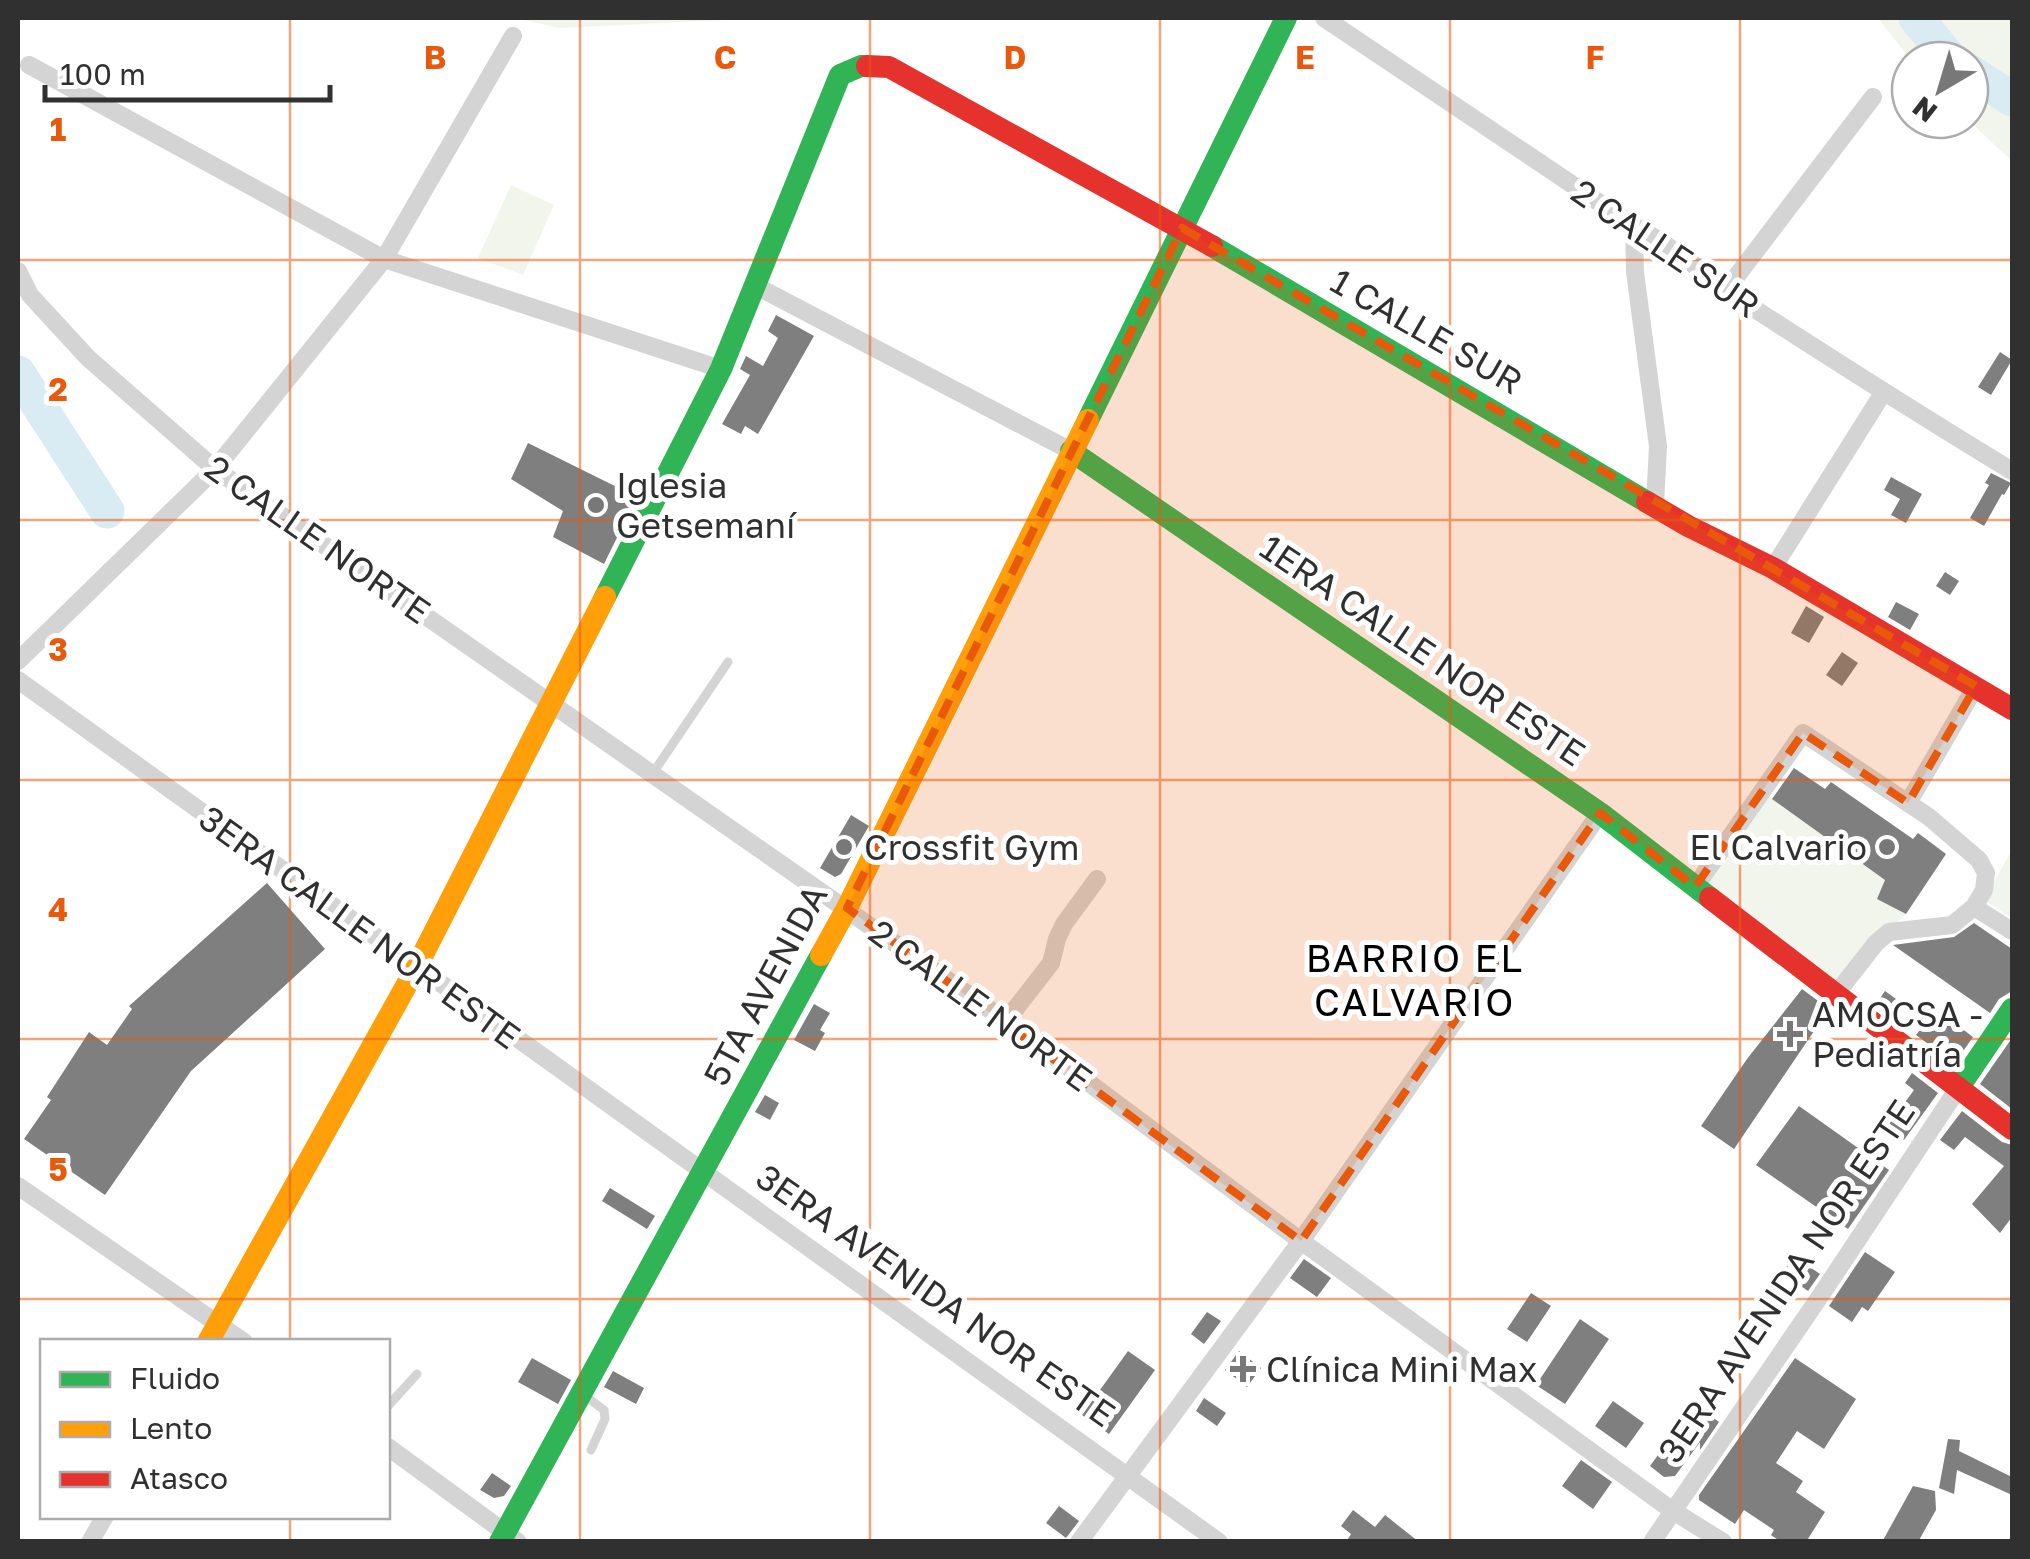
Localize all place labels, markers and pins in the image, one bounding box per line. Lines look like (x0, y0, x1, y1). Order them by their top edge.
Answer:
place label: Iglesia Getsemaní (616, 464, 798, 546)
marker: Iglesia Getsemaní (585, 494, 607, 516)
place label: Crossfit Gym (864, 826, 1079, 868)
place label: El Calvario (1689, 826, 1867, 868)
marker: Crossfit Gym (833, 836, 855, 858)
marker: El Calvario (1876, 836, 1898, 858)
place label: AMOCSA - Pediatría (1812, 993, 1983, 1075)
marker: AMOCSA - Pediatría (1777, 1021, 1803, 1047)
place label: Clínica Mini Max (1266, 1348, 1537, 1390)
marker: Clínica Mini Max (1230, 1356, 1256, 1382)

